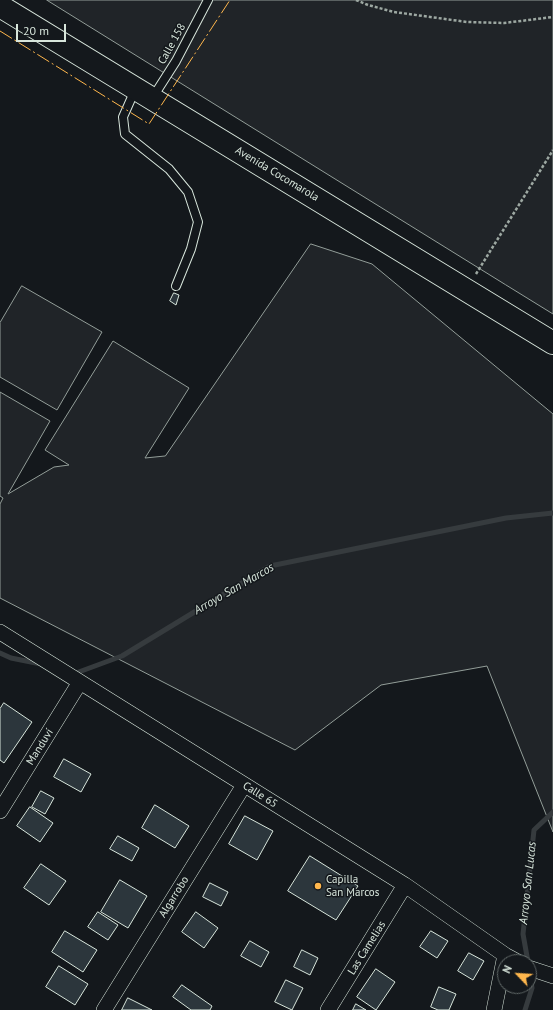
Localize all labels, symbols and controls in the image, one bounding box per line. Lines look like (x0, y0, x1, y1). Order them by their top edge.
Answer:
scale bar (18, 16, 68, 42)
street label: Calle 158 (155, 21, 189, 67)
text: 20 m (23, 23, 49, 38)
street label: Avenida Cocomarola (233, 144, 321, 204)
water label: Arroyo San Marcos (191, 560, 277, 618)
street label: Manduví (24, 726, 56, 768)
street label: Calle 65 (240, 779, 280, 811)
water label: Arroyo San Lucas (516, 841, 540, 925)
place label: Capilla San Marcos (326, 873, 379, 899)
street label: Algarrobo (156, 874, 192, 920)
marker: Capilla San Marcos (313, 881, 323, 891)
street label: Las Camelias (345, 919, 389, 977)
north arrow (497, 954, 537, 994)
text: N (499, 963, 515, 976)

